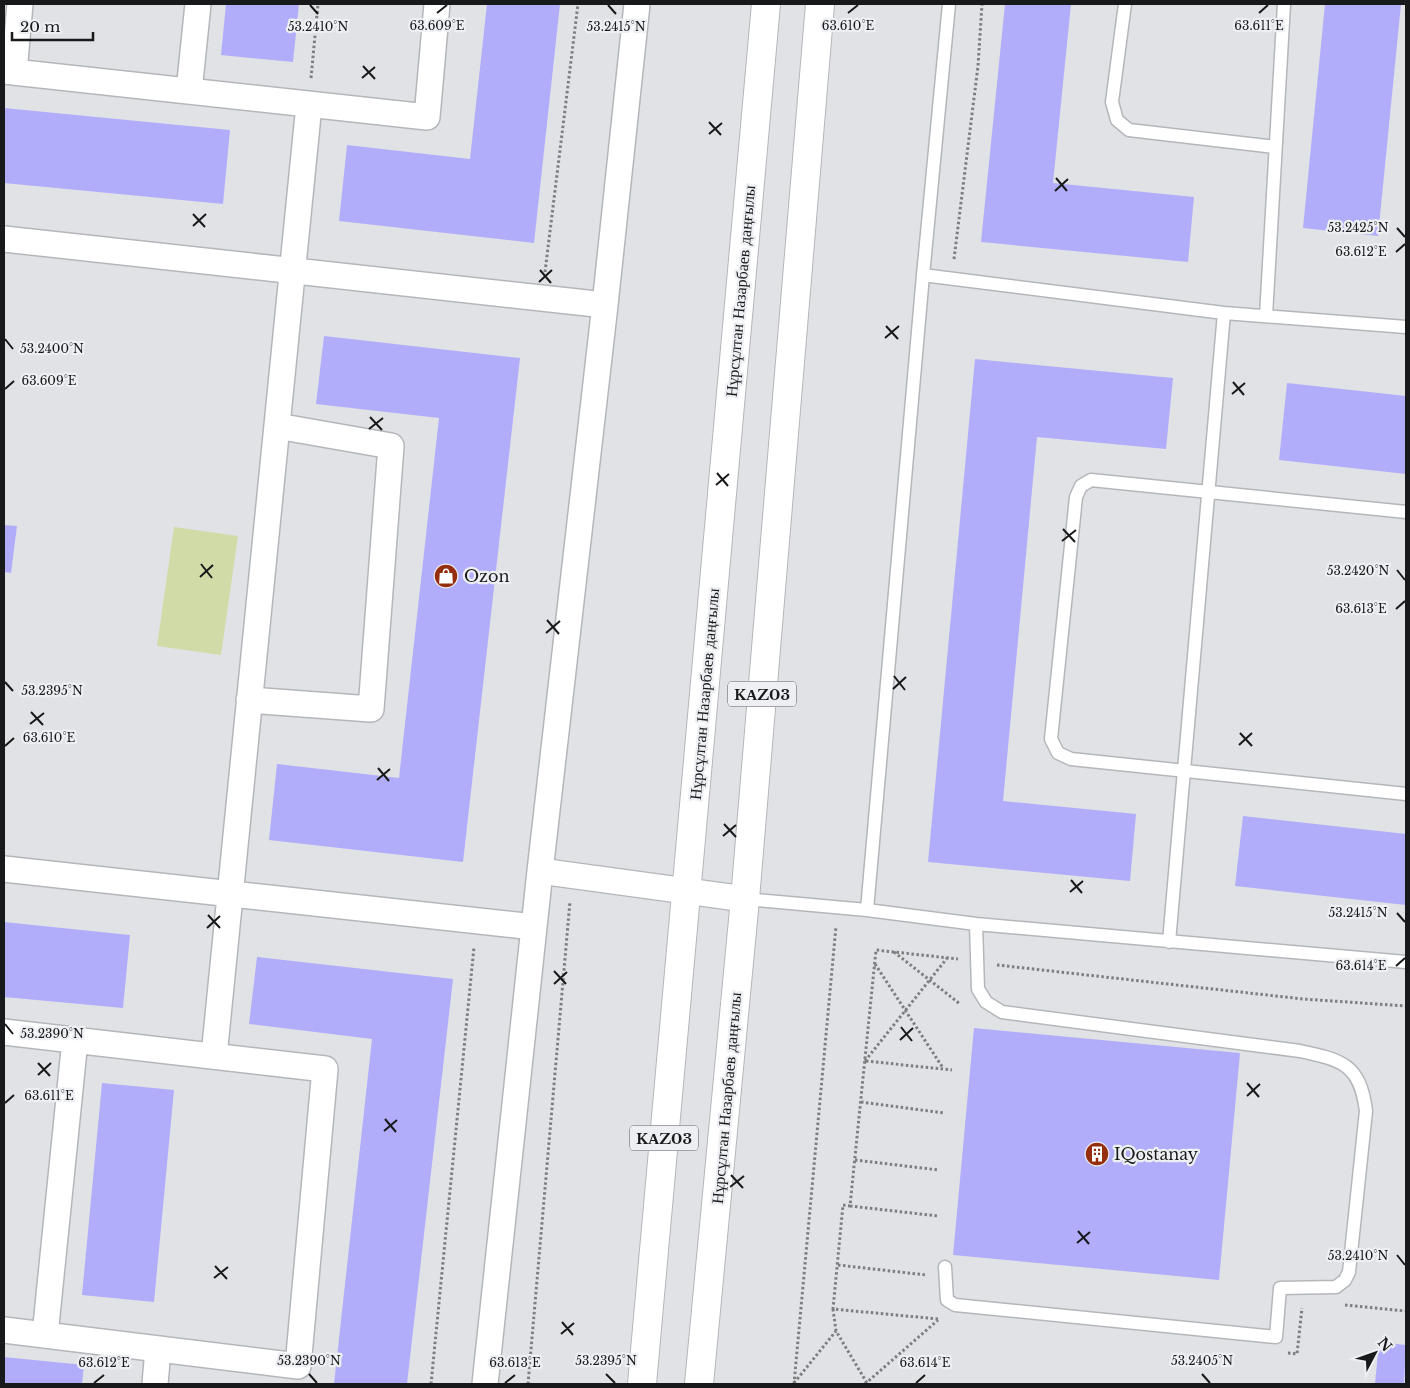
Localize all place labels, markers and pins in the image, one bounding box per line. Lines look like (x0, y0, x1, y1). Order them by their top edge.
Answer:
shop icon: Ozon (433, 563, 459, 589)
place label: Ozon (464, 566, 509, 586)
building icon: IQostanay (1084, 1141, 1110, 1167)
place label: IQostanay (1114, 1144, 1199, 1164)

